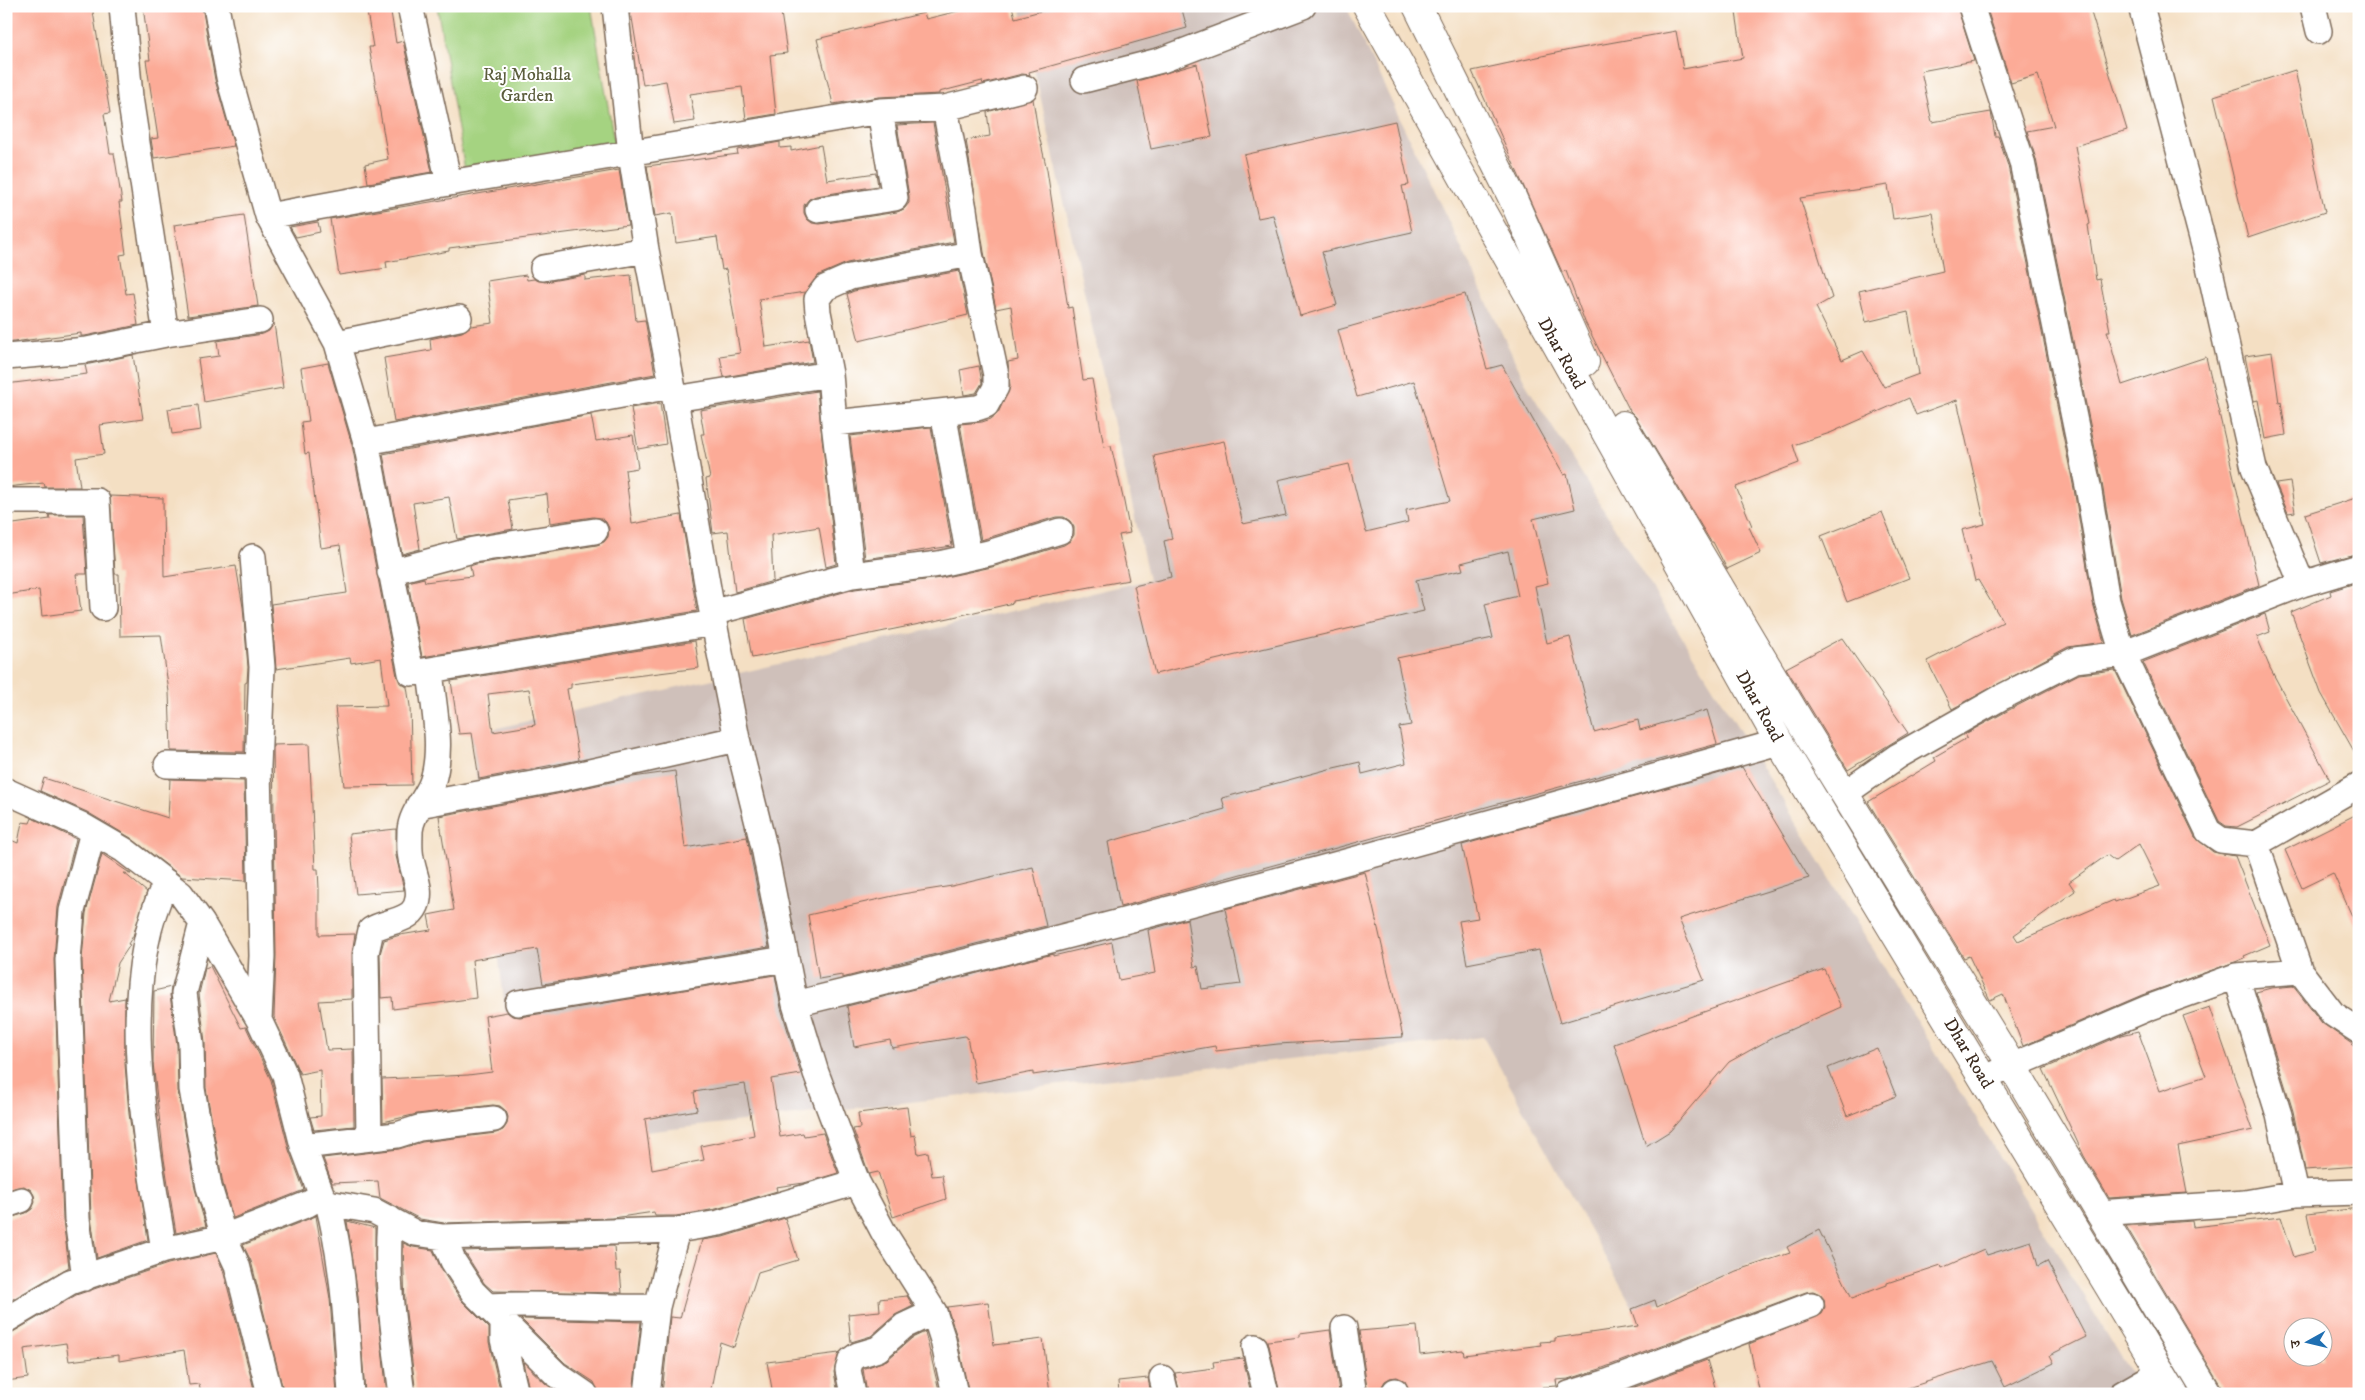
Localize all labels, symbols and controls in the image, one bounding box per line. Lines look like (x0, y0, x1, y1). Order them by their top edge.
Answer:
park label: Raj Mohalla Garden (483, 64, 571, 107)
street label: Dhar Road (1533, 314, 1590, 393)
street label: Dhar Road (1731, 667, 1788, 746)
street label: Dhar Road (1939, 1014, 1998, 1093)
north arrow (2282, 1318, 2332, 1368)
text: उ (2287, 1338, 2306, 1349)

